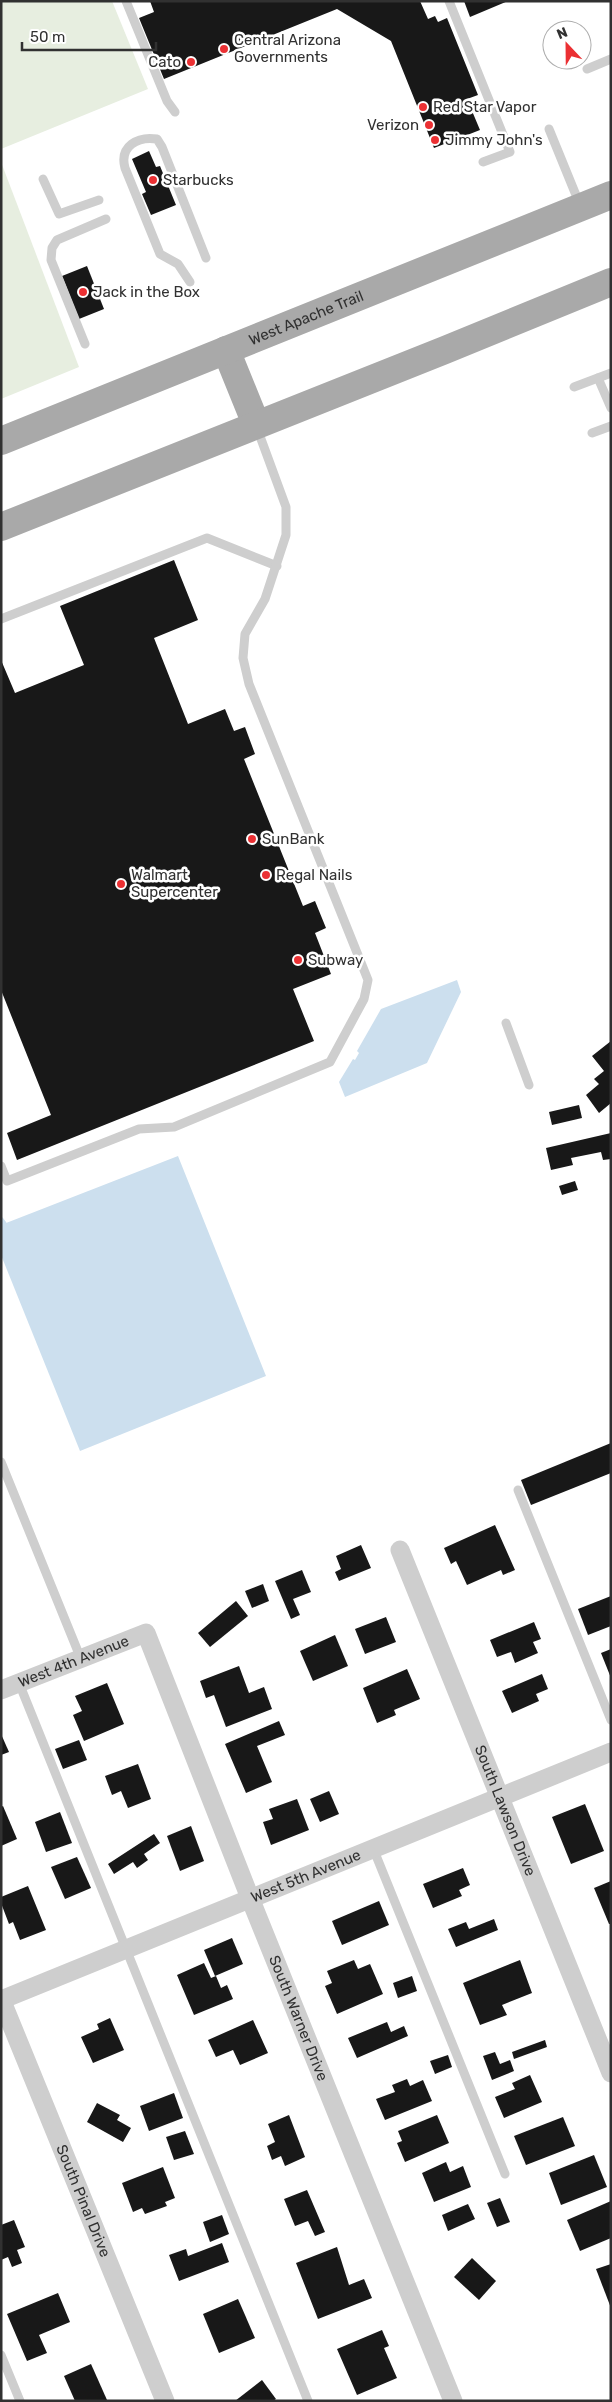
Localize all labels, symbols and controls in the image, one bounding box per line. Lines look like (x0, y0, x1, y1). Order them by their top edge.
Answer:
scale bar (22, 20, 156, 52)
north arrow (542, 20, 592, 70)
text: N (554, 24, 570, 43)
text: 50 m (30, 28, 65, 46)
place label: Central Arizona Governments (234, 31, 341, 66)
marker: Central Arizona Governments (218, 43, 230, 55)
place label: Cato (148, 53, 181, 71)
marker: Cato (185, 56, 197, 68)
place label: Red Star Vapor (433, 98, 537, 116)
marker: Red Star Vapor (417, 101, 429, 113)
place label: Verizon (367, 116, 419, 134)
marker: Verizon (423, 119, 435, 131)
place label: Jimmy John's (445, 131, 543, 149)
marker: Jimmy John's (429, 134, 441, 146)
place label: Starbucks (163, 171, 234, 189)
marker: Starbucks (147, 174, 159, 186)
place label: Jack in the Box (93, 283, 200, 301)
marker: Jack in the Box (77, 286, 89, 298)
street label: West Apache Trail (246, 287, 366, 349)
place label: SunBank (262, 830, 325, 848)
marker: SunBank (246, 833, 258, 845)
place label: Walmart Supercenter (131, 866, 218, 901)
place label: Regal Nails (276, 866, 353, 884)
marker: Regal Nails (260, 869, 272, 881)
marker: Walmart Supercenter (115, 878, 127, 890)
place label: Subway (308, 951, 363, 969)
marker: Subway (292, 954, 304, 966)
street label: West 4th Avenue (16, 1632, 132, 1691)
street label: South Lawson Drive (471, 1743, 540, 1879)
street label: West 5th Avenue (248, 1846, 363, 1906)
street label: South Warner Drive (265, 1953, 332, 2084)
street label: South Pinal Drive (52, 2142, 114, 2260)

